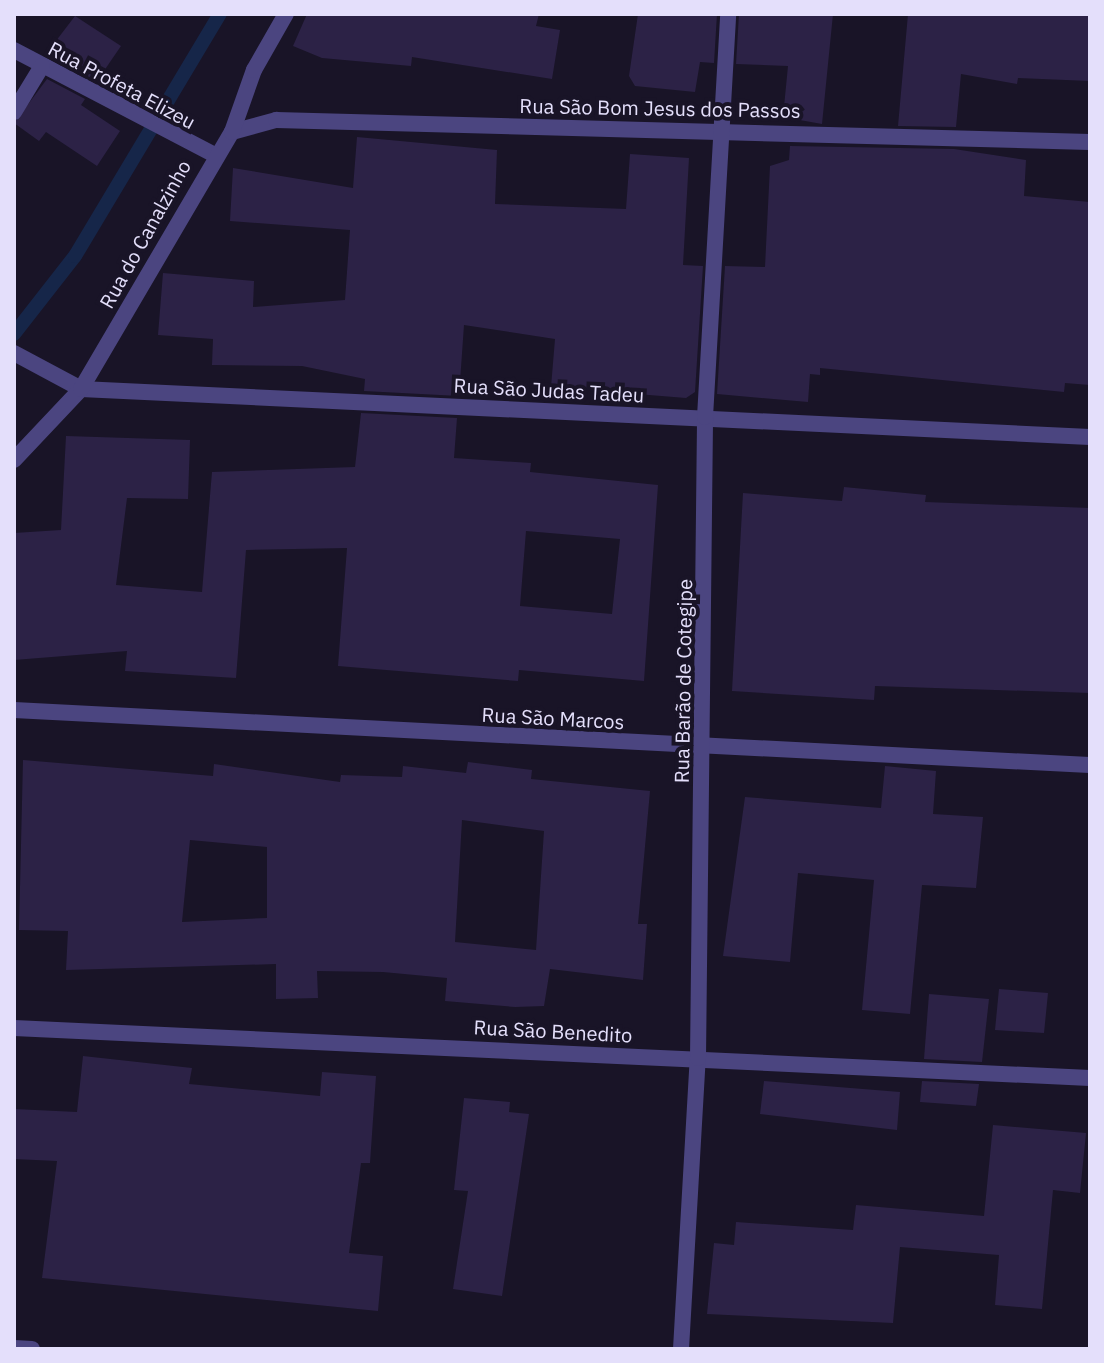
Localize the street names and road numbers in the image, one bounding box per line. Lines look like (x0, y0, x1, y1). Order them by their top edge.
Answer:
street label: Rua Profeta Elizeu (44, 36, 200, 134)
street label: Rua São Bom Jesus dos Passos (519, 94, 801, 122)
street label: Rua do Canalzinho (94, 156, 196, 312)
street label: Rua São Judas Tadeu (453, 373, 645, 407)
street label: Rua Barão de Cotegipe (669, 579, 697, 783)
street label: Rua São Marcos (481, 702, 625, 734)
street label: Rua São Benedito (473, 1015, 633, 1047)

